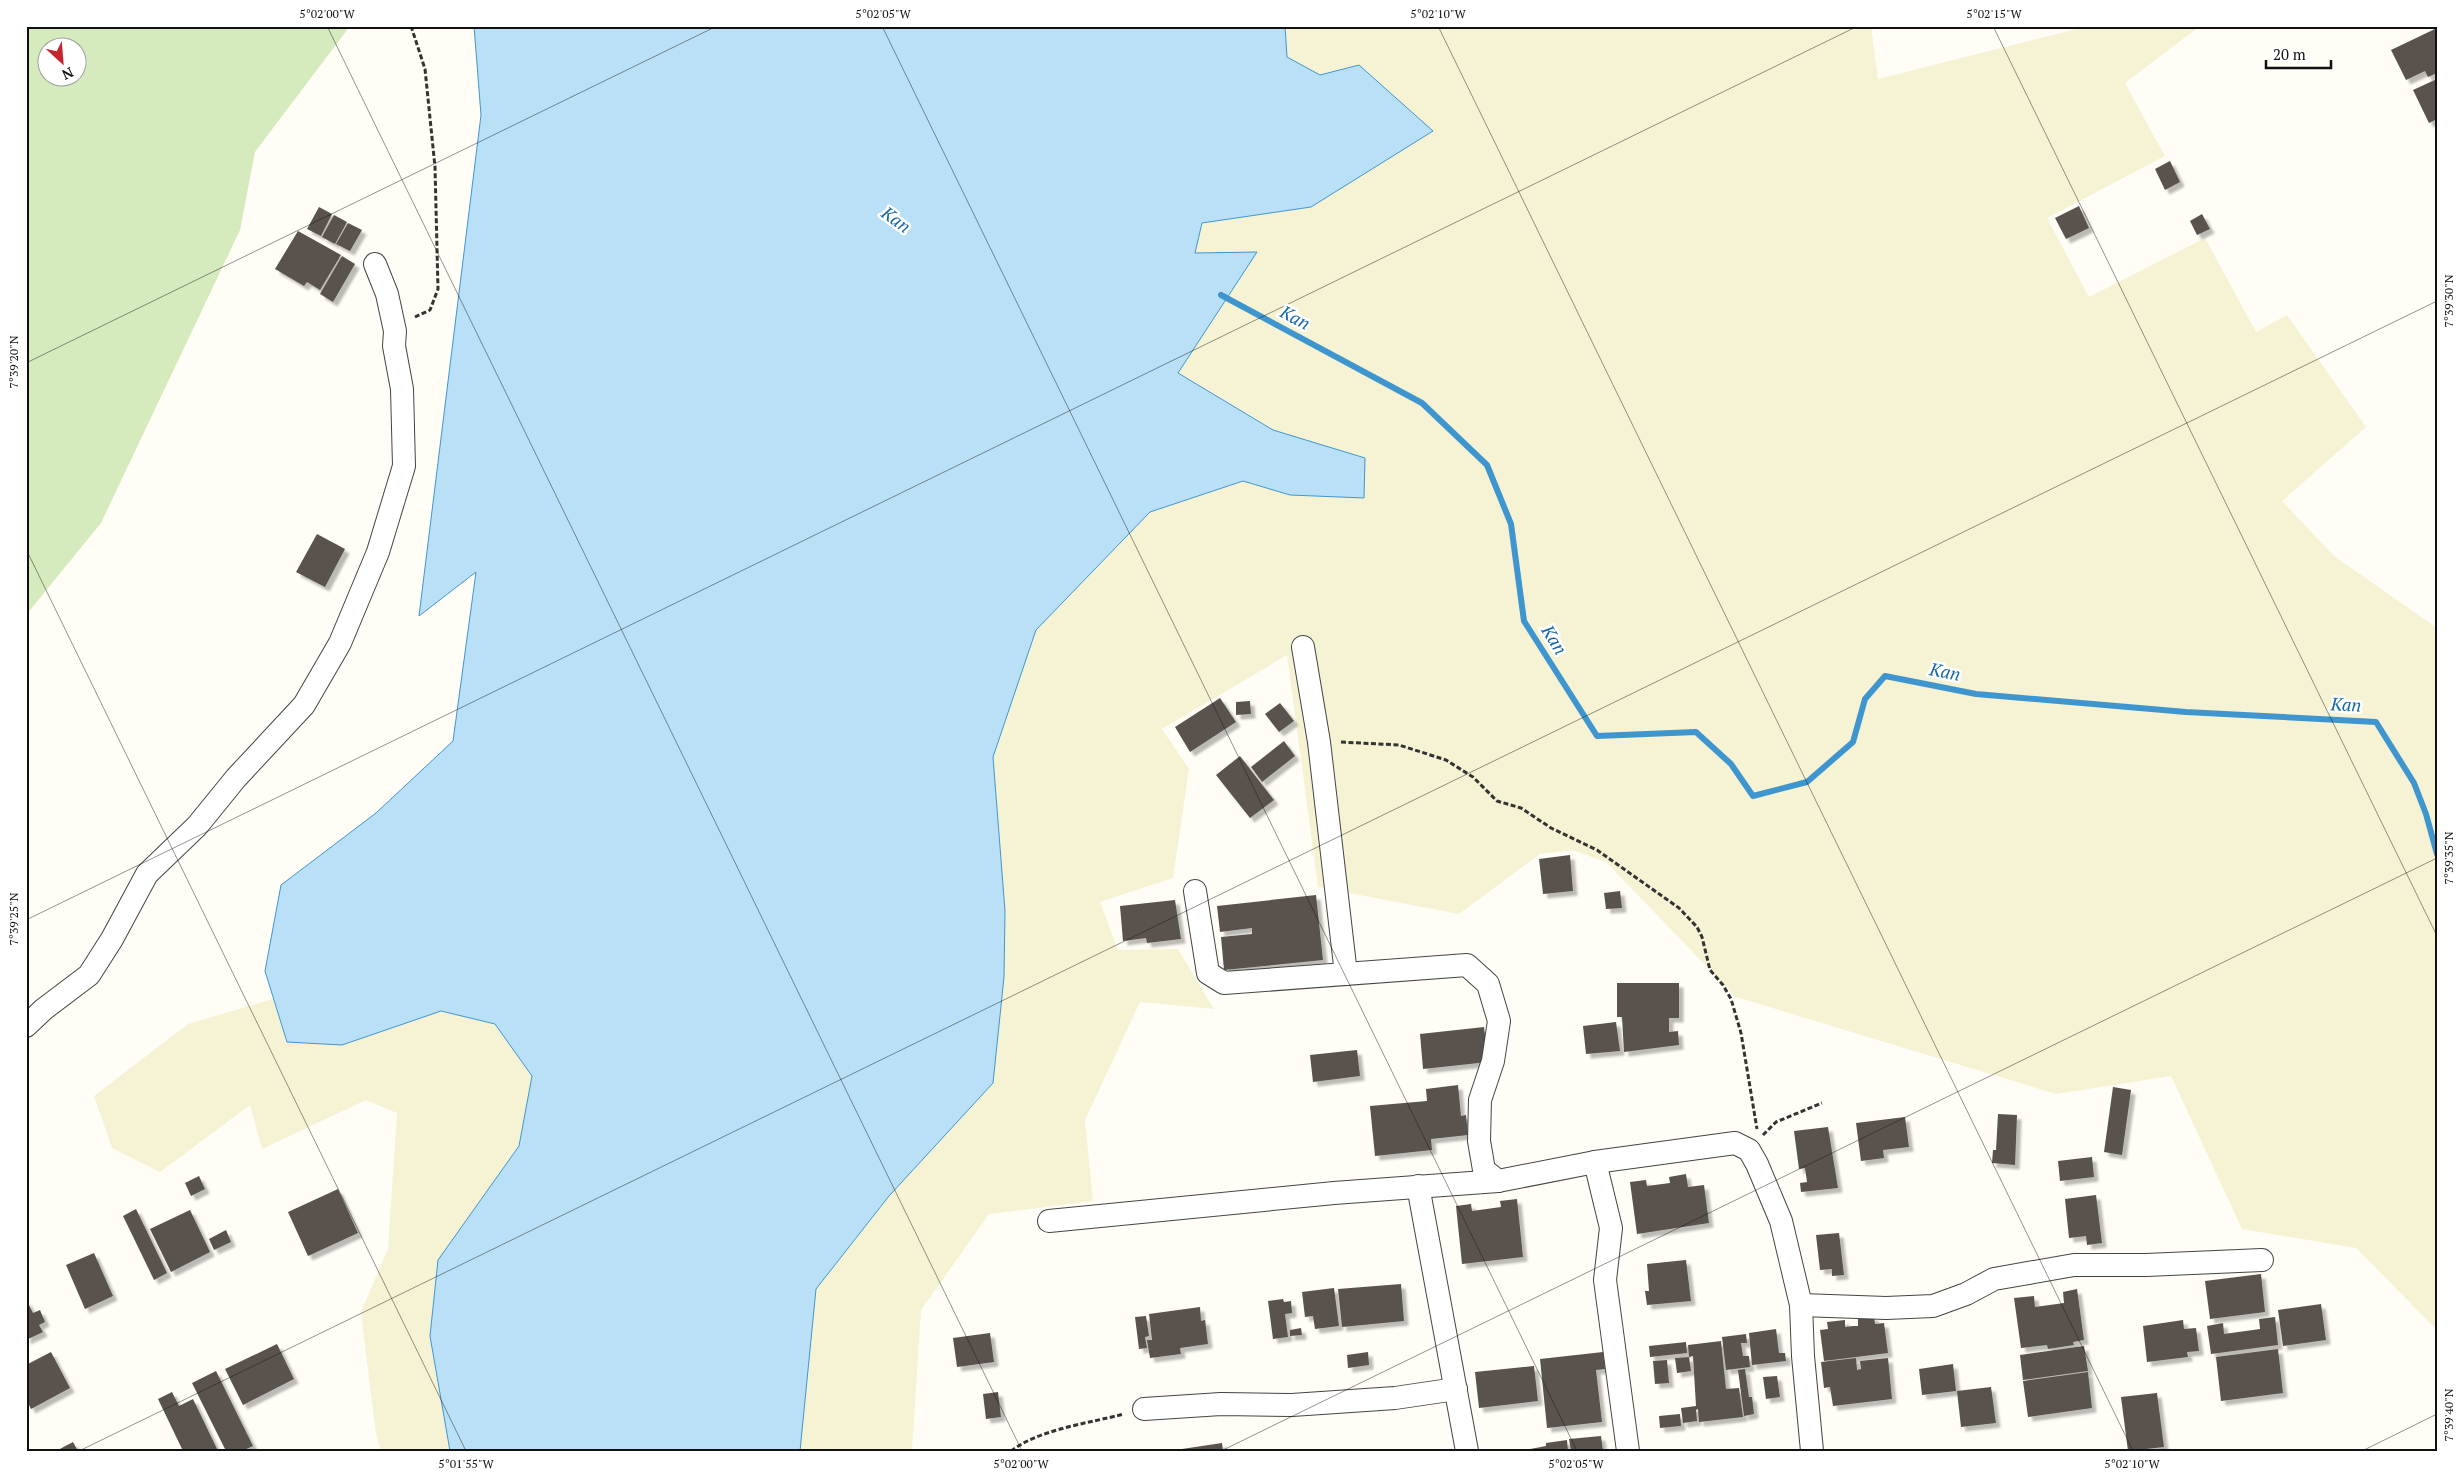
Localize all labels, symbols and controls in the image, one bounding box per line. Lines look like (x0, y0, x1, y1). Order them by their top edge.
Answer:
text: 5°02'00"W (299, 6, 356, 21)
text: 5°02'05"W (855, 6, 912, 21)
text: 5°02'10"W (1410, 6, 1467, 21)
text: 5°02'15"W (1966, 6, 2023, 21)
north arrow (38, 38, 88, 88)
scale bar (2266, 38, 2330, 70)
text: 20 m (2273, 44, 2306, 64)
text: N (59, 63, 77, 85)
water label: Kan (876, 200, 916, 238)
text: 7°39'30"N (2441, 274, 2456, 328)
water label: Kan (1275, 299, 1315, 335)
text: 7°39'20"N (6, 335, 21, 389)
water label: Kan (1536, 619, 1573, 659)
water label: Kan (1927, 656, 1963, 686)
water label: Kan (2329, 691, 2362, 717)
text: 7°39'35"N (2441, 831, 2456, 885)
text: 7°39'25"N (6, 892, 21, 946)
text: 7°39'40"N (2441, 1388, 2456, 1442)
text: 5°01'55"W (438, 1456, 495, 1471)
text: 5°02'00"W (993, 1456, 1050, 1471)
text: 5°02'05"W (1548, 1456, 1605, 1471)
text: 5°02'10"W (2104, 1456, 2161, 1471)

